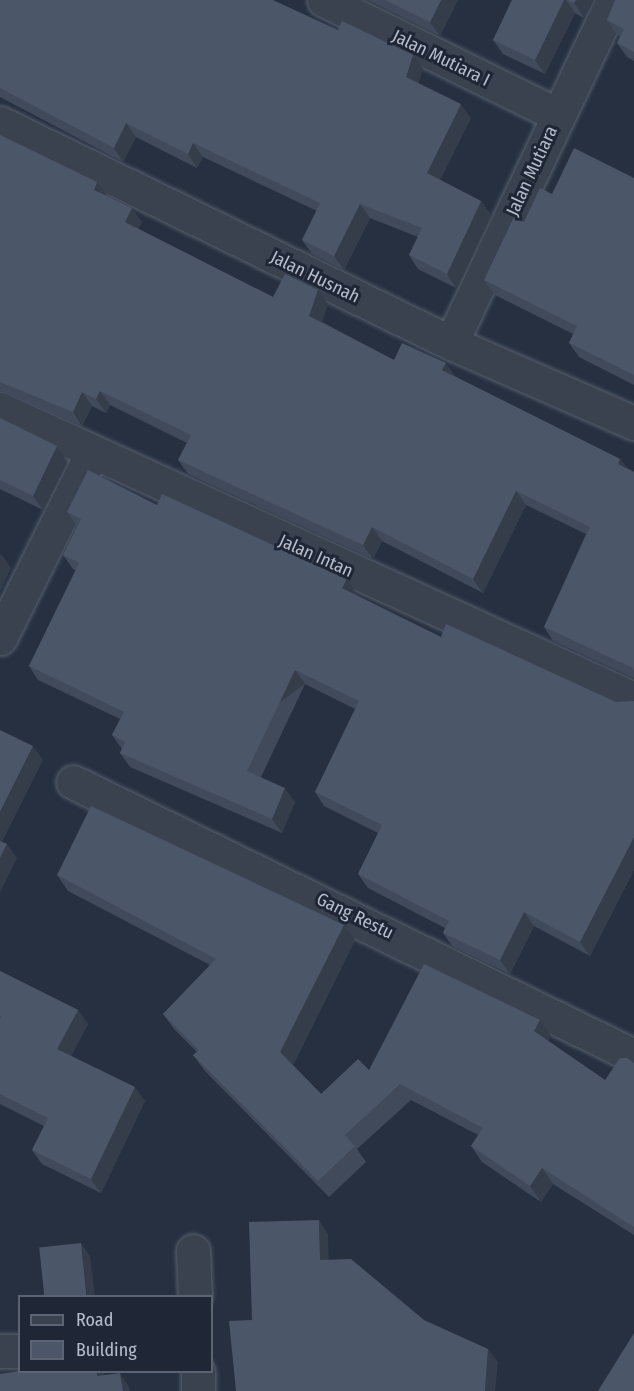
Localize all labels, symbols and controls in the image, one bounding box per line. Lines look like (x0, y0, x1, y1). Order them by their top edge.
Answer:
street label: Jalan Mutiara I (389, 25, 493, 91)
street label: Jalan Mutiara (502, 123, 562, 219)
street label: Jalan Husnah (267, 246, 363, 308)
street label: Jalan Intan (276, 530, 356, 582)
street label: Gang Restu (313, 888, 397, 944)
legend (18, 1295, 213, 1373)
text: Road (76, 1309, 113, 1331)
text: Building (76, 1339, 137, 1361)

